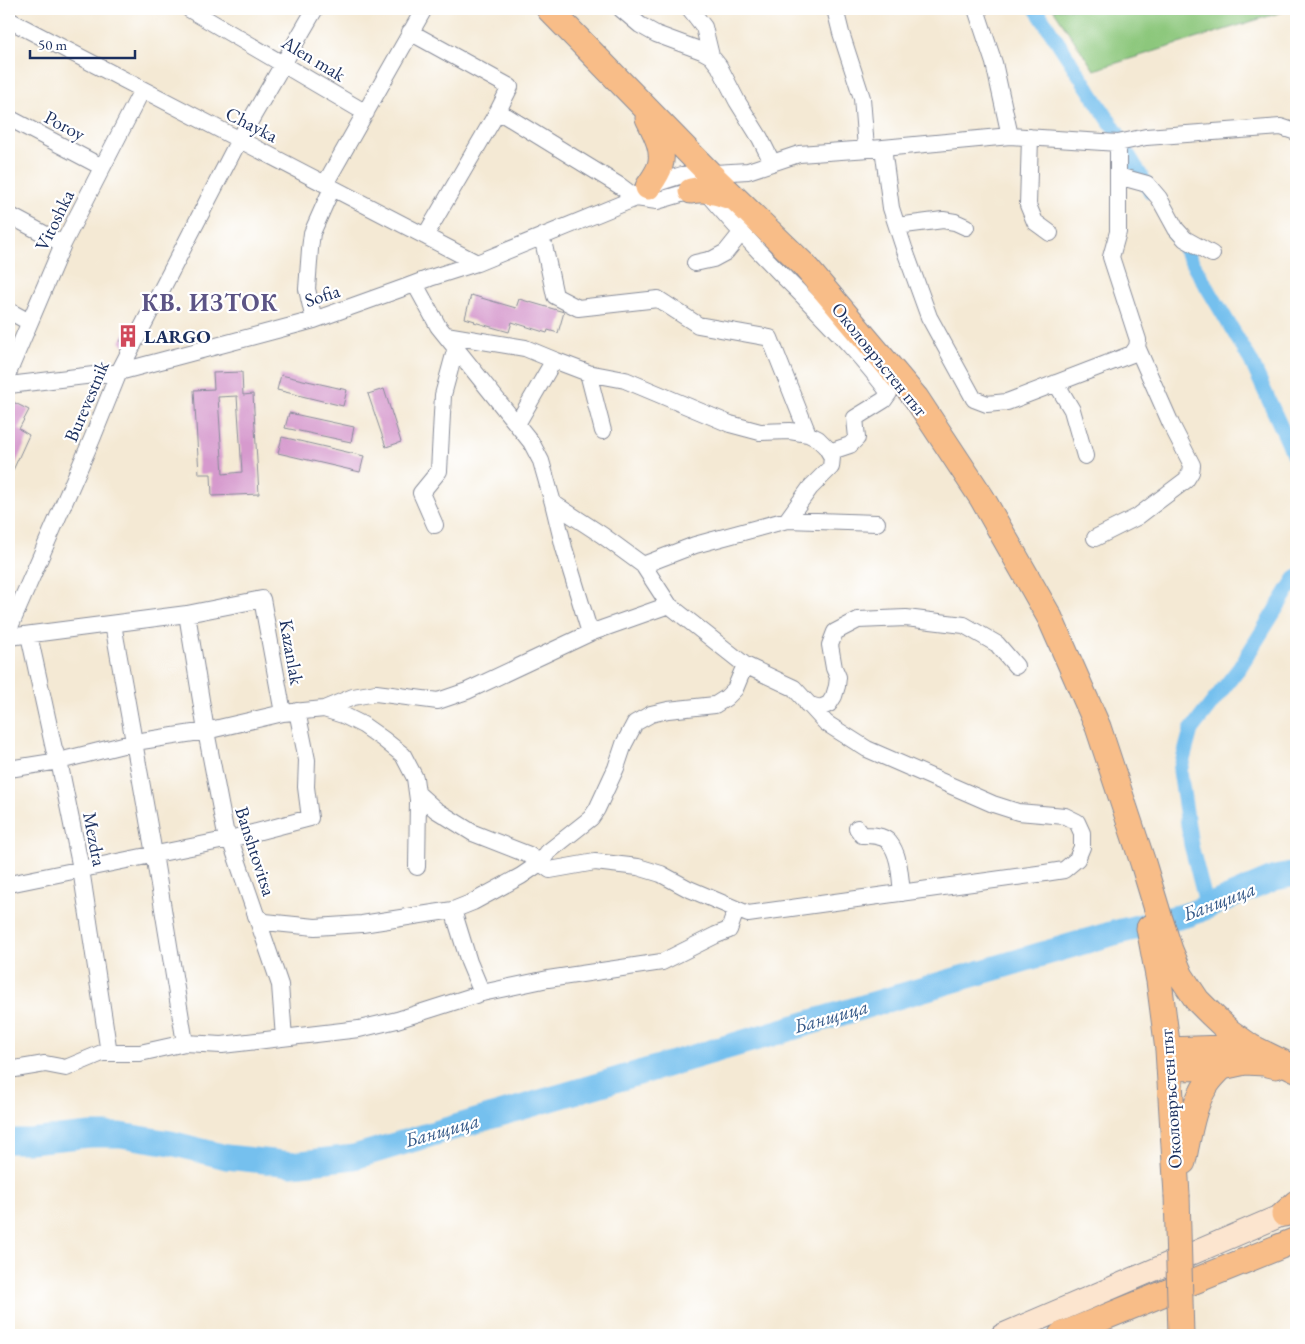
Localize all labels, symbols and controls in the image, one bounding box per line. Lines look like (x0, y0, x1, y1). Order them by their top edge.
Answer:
scale bar (30, 28, 135, 60)
street label: Alen mak (276, 29, 351, 88)
text: 50 m (38, 35, 67, 54)
street label: Chayka (221, 101, 283, 148)
street label: Poroy (40, 104, 90, 147)
street label: Vitoshka (29, 185, 80, 255)
street label: Sofia (301, 278, 343, 313)
district label: КВ. ИЗТОК (141, 287, 279, 318)
street label: Околовръстен път (826, 297, 933, 422)
building icon: LARGO (115, 323, 141, 349)
place label: LARGO (144, 324, 211, 349)
street label: Burevestnik (58, 356, 115, 446)
street label: Kazanlak (273, 617, 310, 688)
street label: Banshtovitsa (229, 803, 282, 899)
street label: Mezdra (77, 810, 112, 869)
water label: Банщица (1178, 875, 1259, 927)
water label: Банщица (790, 993, 871, 1039)
street label: Околовръстен път (1153, 1028, 1188, 1170)
water label: Банщица (401, 1107, 482, 1153)

